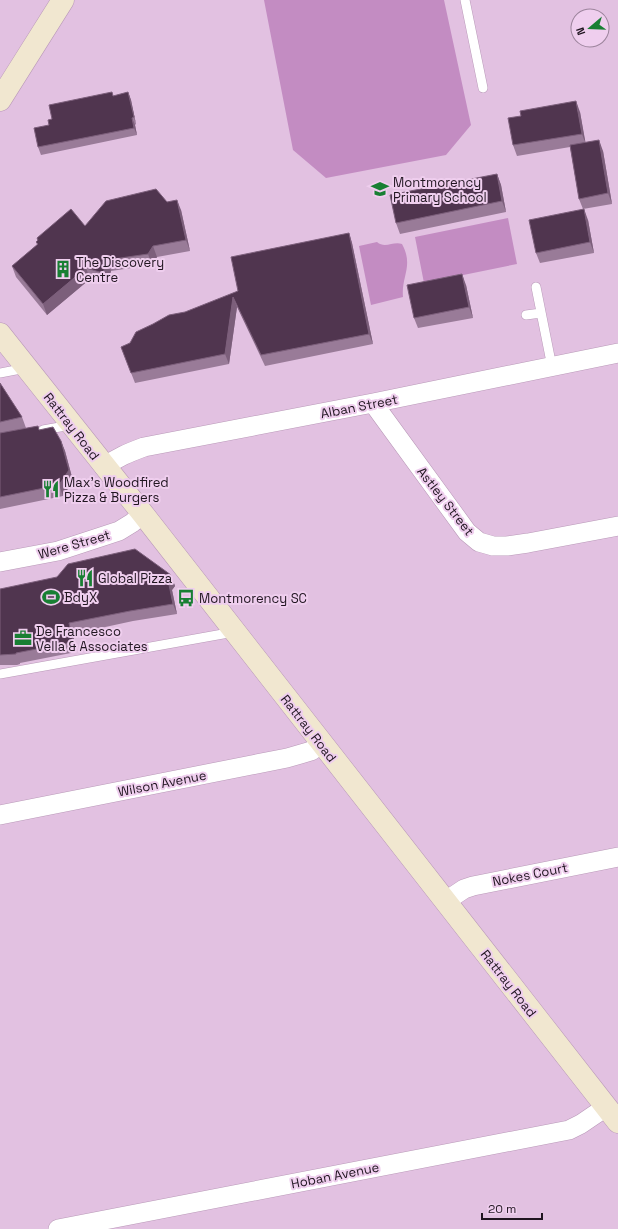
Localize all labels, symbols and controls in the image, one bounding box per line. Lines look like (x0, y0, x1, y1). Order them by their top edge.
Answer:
north arrow (570, 8, 610, 48)
text: N (573, 25, 588, 37)
place label: Montmorency Primary School (393, 174, 487, 206)
school or university icon: Montmorency Primary School (370, 179, 390, 199)
place label: The Discovery Centre (76, 254, 164, 286)
building icon: The Discovery Centre (53, 259, 73, 279)
street label: Rattray Road (40, 389, 103, 463)
street label: Alban Street (319, 391, 399, 422)
street label: Astley Street (413, 463, 478, 539)
place label: Max's Woodfired Pizza & Burgers (64, 474, 169, 506)
restaurant icon: Max's Woodfired Pizza & Burgers (41, 479, 61, 499)
street label: Were Street (36, 526, 112, 563)
restaurant icon: Global Pizza (75, 568, 95, 588)
place label: Global Pizza (98, 570, 173, 587)
sports icon: BdyX (41, 587, 61, 607)
bus stop icon: Montmorency SC (176, 588, 196, 608)
place label: BdyX (64, 589, 97, 606)
place label: Montmorency SC (199, 590, 307, 607)
place label: De Francesco Vella & Associates (36, 623, 148, 655)
office icon: De Francesco Vella & Associates (13, 628, 33, 648)
street label: Rattray Road (277, 691, 340, 765)
street label: Wilson Avenue (116, 767, 208, 800)
street label: Nokes Court (491, 859, 569, 890)
street label: Rattray Road (477, 946, 540, 1020)
street label: Hoban Avenue (290, 1159, 381, 1192)
scale bar (482, 1195, 542, 1221)
text: 20 m (488, 1201, 516, 1217)

